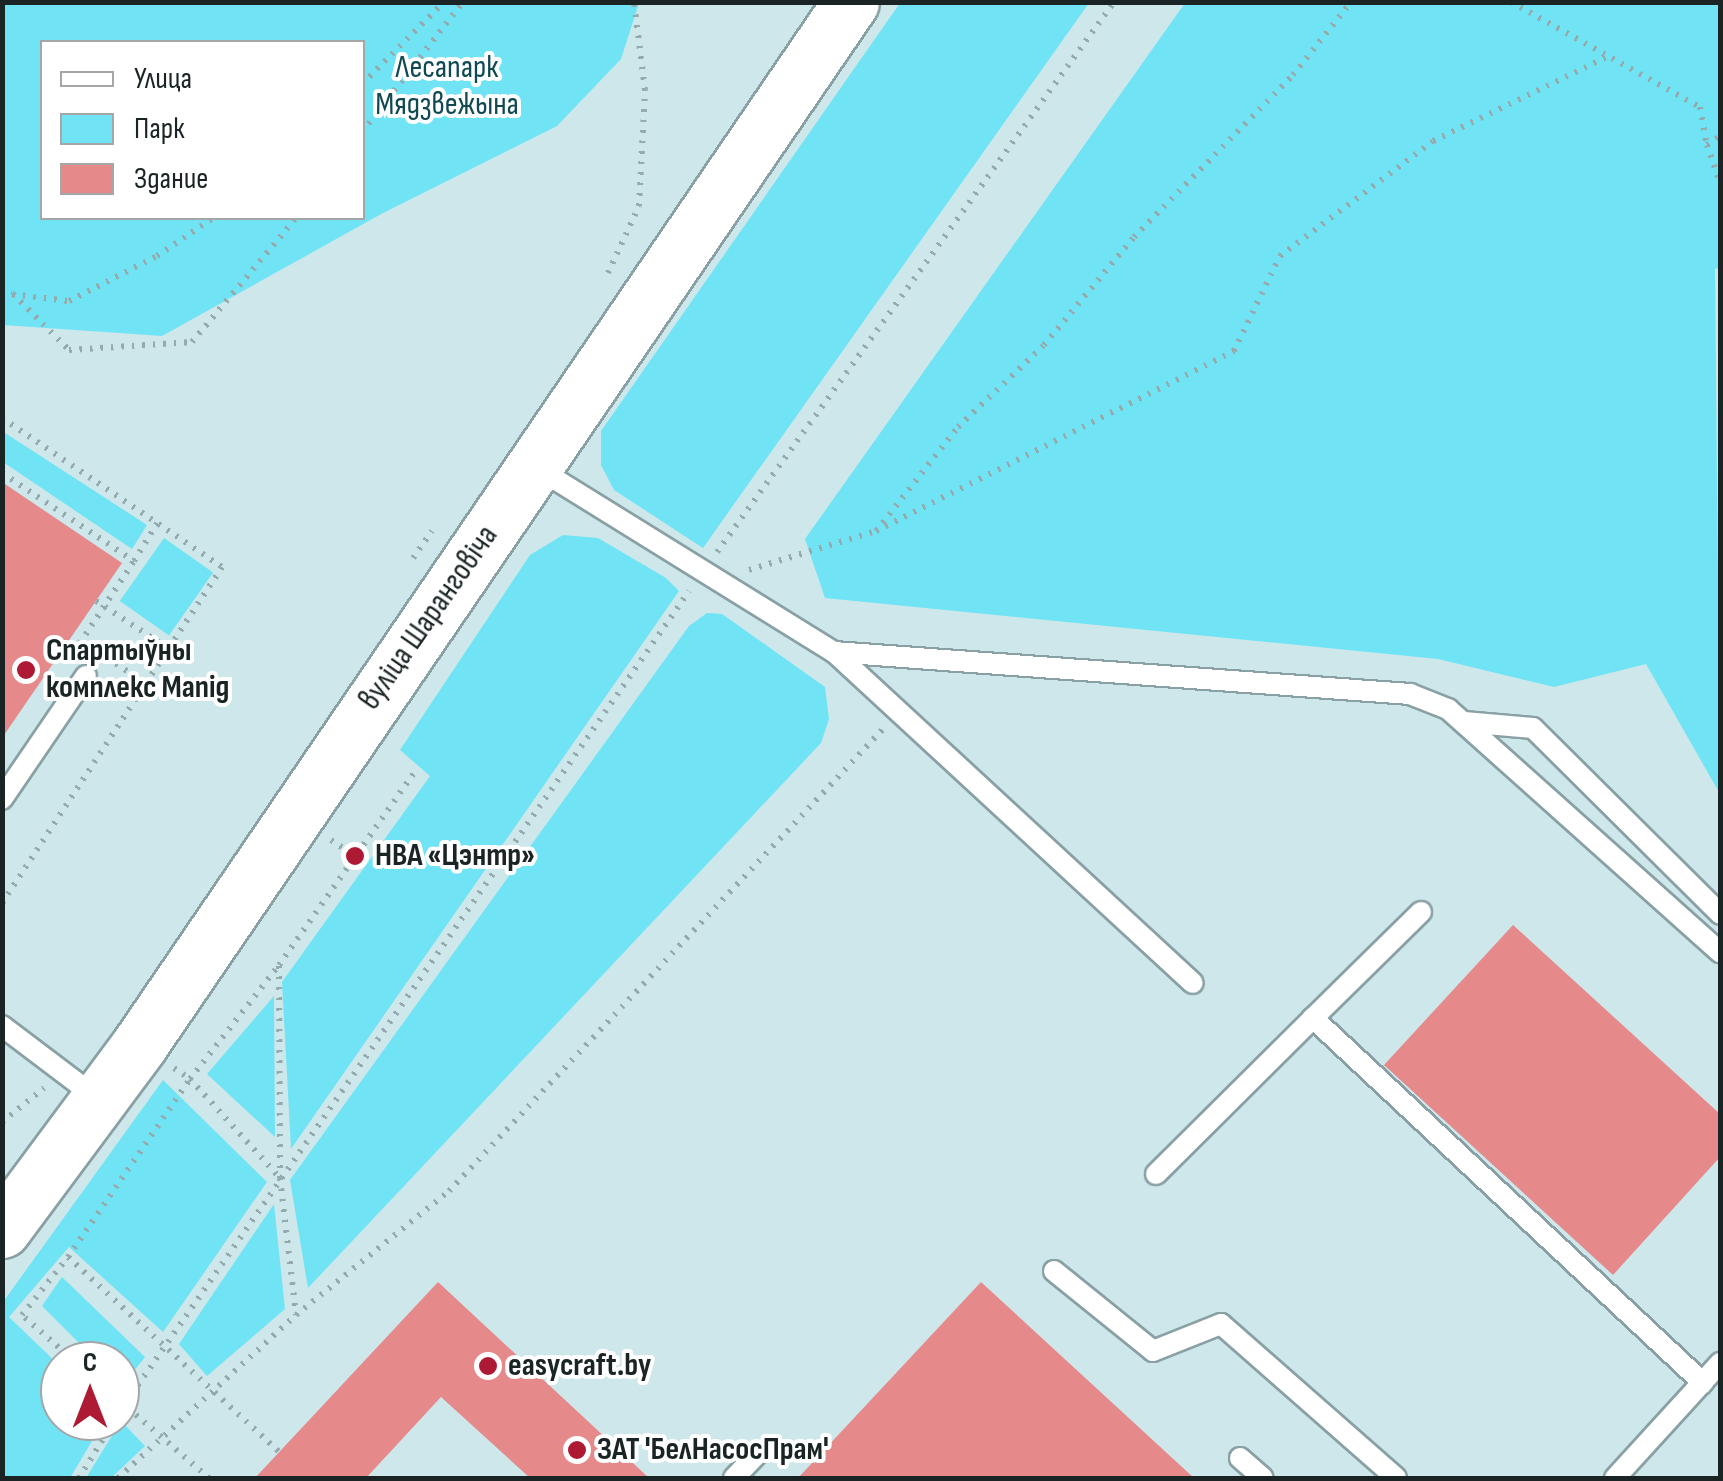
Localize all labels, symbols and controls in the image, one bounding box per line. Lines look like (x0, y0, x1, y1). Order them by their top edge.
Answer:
legend (40, 40, 365, 220)
park label: Лесапарк Мядзвежына (375, 50, 519, 125)
text: Улица (134, 61, 192, 97)
text: Парк (134, 111, 185, 147)
text: Здание (134, 161, 208, 197)
street label: вуліца Шаранговіча (351, 518, 507, 718)
place label: Спартыўны комплекс Мапід (46, 633, 229, 708)
marker: Спартыўны комплекс Мапід (15, 659, 37, 681)
place label: НВА «Цэнтр» (375, 837, 535, 875)
marker: НВА «Цэнтр» (344, 845, 366, 867)
north arrow (40, 1341, 140, 1441)
text: С (83, 1346, 97, 1379)
place label: easycraft.by (508, 1347, 651, 1385)
marker: easycraft.by (477, 1355, 499, 1377)
place label: ЗАТ 'БелНасосПрам' (597, 1431, 829, 1469)
marker: ЗАТ 'БелНасосПрам' (566, 1439, 588, 1461)

